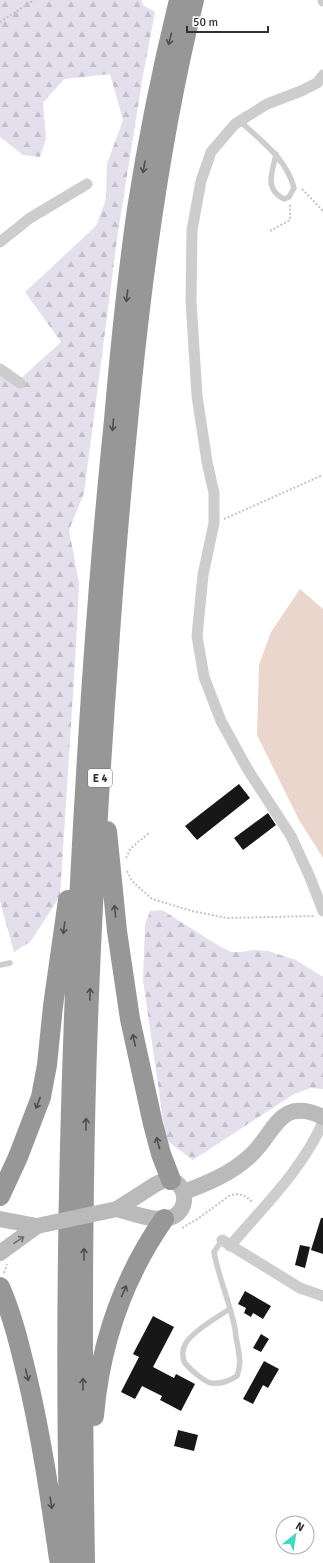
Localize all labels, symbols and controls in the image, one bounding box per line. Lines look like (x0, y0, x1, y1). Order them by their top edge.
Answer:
scale bar (187, 8, 268, 34)
text: 50 m (193, 15, 218, 30)
one-way arrow (165, 33, 173, 46)
one-way arrow (140, 160, 148, 173)
one-way arrow (123, 289, 130, 302)
one-way arrow (109, 418, 117, 431)
road number: E 4 (88, 769, 112, 787)
one-way arrow (111, 905, 119, 918)
one-way arrow (60, 921, 68, 934)
one-way arrow (86, 988, 93, 1001)
one-way arrow (130, 1034, 138, 1047)
one-way arrow (34, 1097, 42, 1109)
one-way arrow (82, 1118, 89, 1131)
one-way arrow (154, 1137, 161, 1150)
one-way arrow (13, 1236, 24, 1244)
one-way arrow (80, 1248, 88, 1261)
one-way arrow (121, 1285, 128, 1297)
one-way arrow (23, 1369, 31, 1382)
one-way arrow (79, 1378, 87, 1391)
one-way arrow (47, 1496, 55, 1509)
north arrow (275, 1515, 315, 1555)
text: N (293, 1519, 306, 1534)

